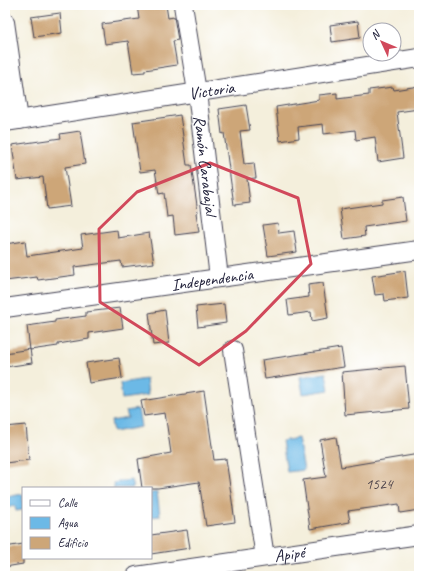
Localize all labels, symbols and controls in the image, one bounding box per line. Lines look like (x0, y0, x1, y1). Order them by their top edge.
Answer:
north arrow (362, 22, 402, 62)
text: N (367, 26, 384, 42)
street label: Victoria (187, 76, 237, 104)
street label: Ramón Carabajal (189, 114, 222, 220)
street label: Independencia (170, 263, 255, 296)
house number: 1524 (365, 475, 394, 494)
legend (22, 487, 152, 559)
text: Calle (58, 495, 78, 511)
text: Agua (58, 515, 79, 531)
text: Edificio (58, 535, 88, 551)
street label: Apipé (273, 541, 308, 567)

